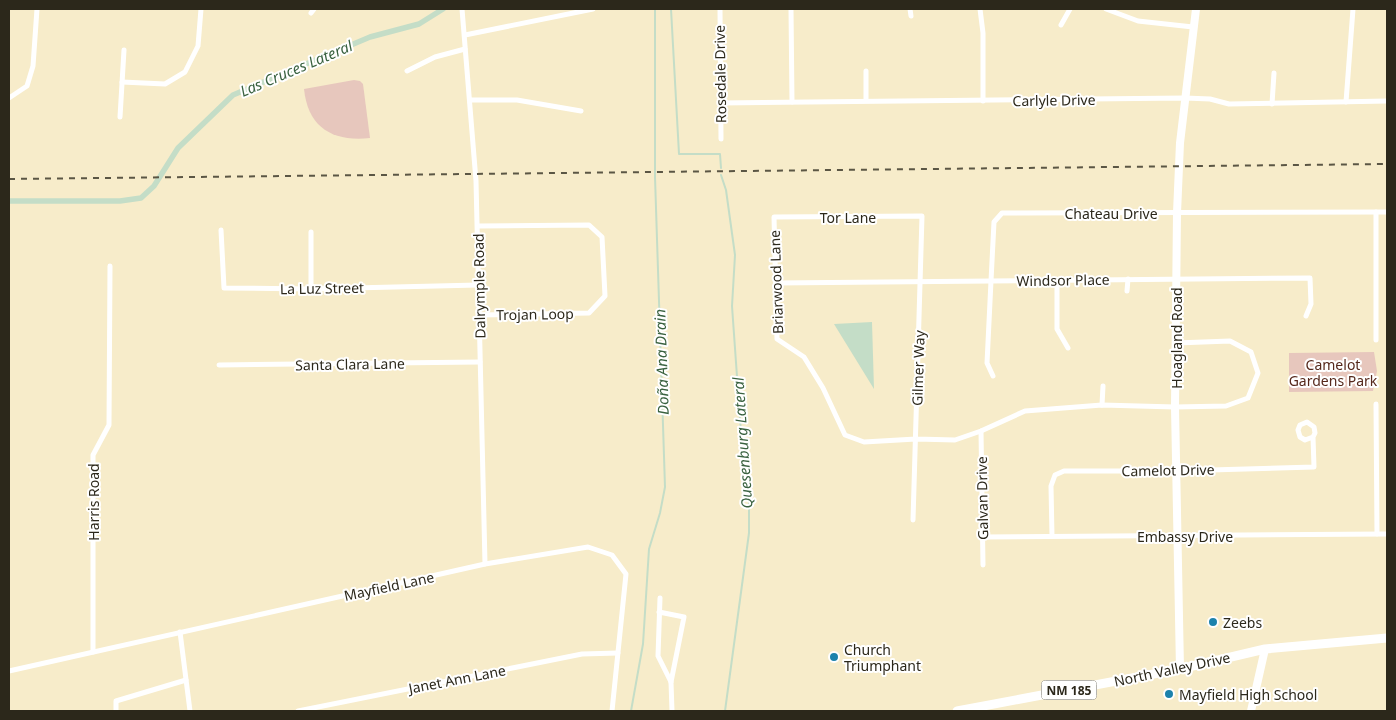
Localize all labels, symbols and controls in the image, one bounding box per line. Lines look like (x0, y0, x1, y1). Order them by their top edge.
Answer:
street label: Rosedale Drive (710, 25, 730, 123)
water label: Las Cruces Lateral (237, 35, 356, 101)
street label: Carlyle Drive (1012, 90, 1096, 110)
street label: Chateau Drive (1064, 204, 1158, 223)
street label: Tor Lane (820, 208, 876, 227)
street label: Briarwood Lane (765, 230, 787, 334)
street label: Dalrymple Road (469, 233, 489, 339)
street label: Windsor Place (1016, 270, 1110, 290)
street label: La Luz Street (280, 278, 364, 298)
street label: Hoagland Road (1167, 287, 1186, 389)
street label: Trojan Loop (496, 304, 574, 324)
water label: Doña Ana Drain (649, 309, 673, 415)
street label: Gilmer Way (907, 329, 929, 406)
street label: Santa Clara Lane (295, 354, 405, 374)
park label: Camelot Gardens Park (1289, 355, 1378, 390)
water label: Quesenburg Lateral (727, 376, 757, 509)
street label: Galvan Drive (972, 456, 992, 540)
street label: Camelot Drive (1121, 460, 1215, 480)
street label: Harris Road (84, 463, 103, 541)
street label: Embassy Drive (1137, 527, 1233, 546)
street label: Mayfield Lane (342, 567, 436, 605)
place label: Zeebs (1223, 613, 1262, 632)
marker: Zeebs (1207, 616, 1219, 628)
place label: Church Triumphant (844, 640, 921, 675)
street label: North Valley Drive (1112, 647, 1232, 691)
marker: Church Triumphant (828, 651, 840, 663)
street label: Janet Ann Lane (405, 660, 507, 698)
road number: NM 185 (1042, 680, 1096, 700)
place label: Mayfield High School (1179, 685, 1317, 704)
marker: Mayfield High School (1163, 688, 1175, 700)

